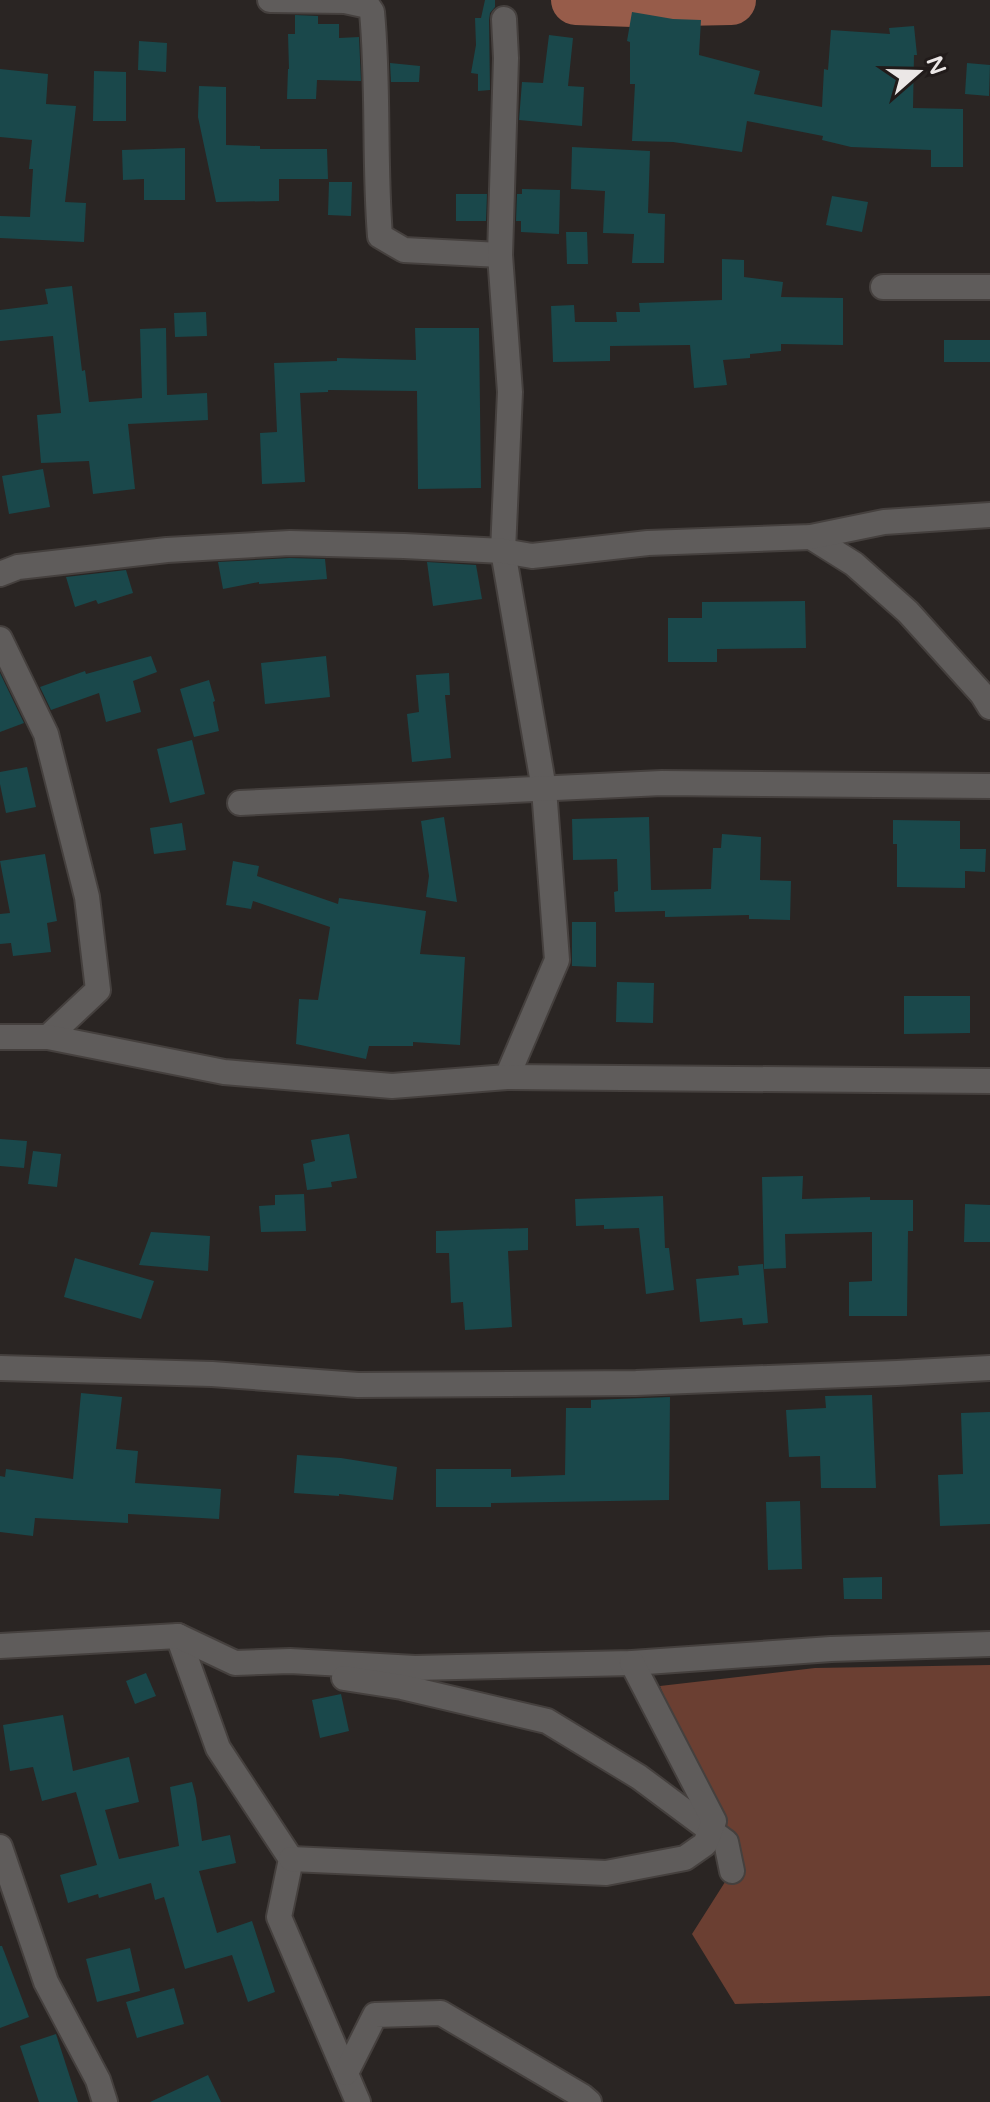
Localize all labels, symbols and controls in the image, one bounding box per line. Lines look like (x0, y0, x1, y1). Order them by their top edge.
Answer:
north arrow (878, 32, 958, 112)
text: N (921, 53, 951, 78)

